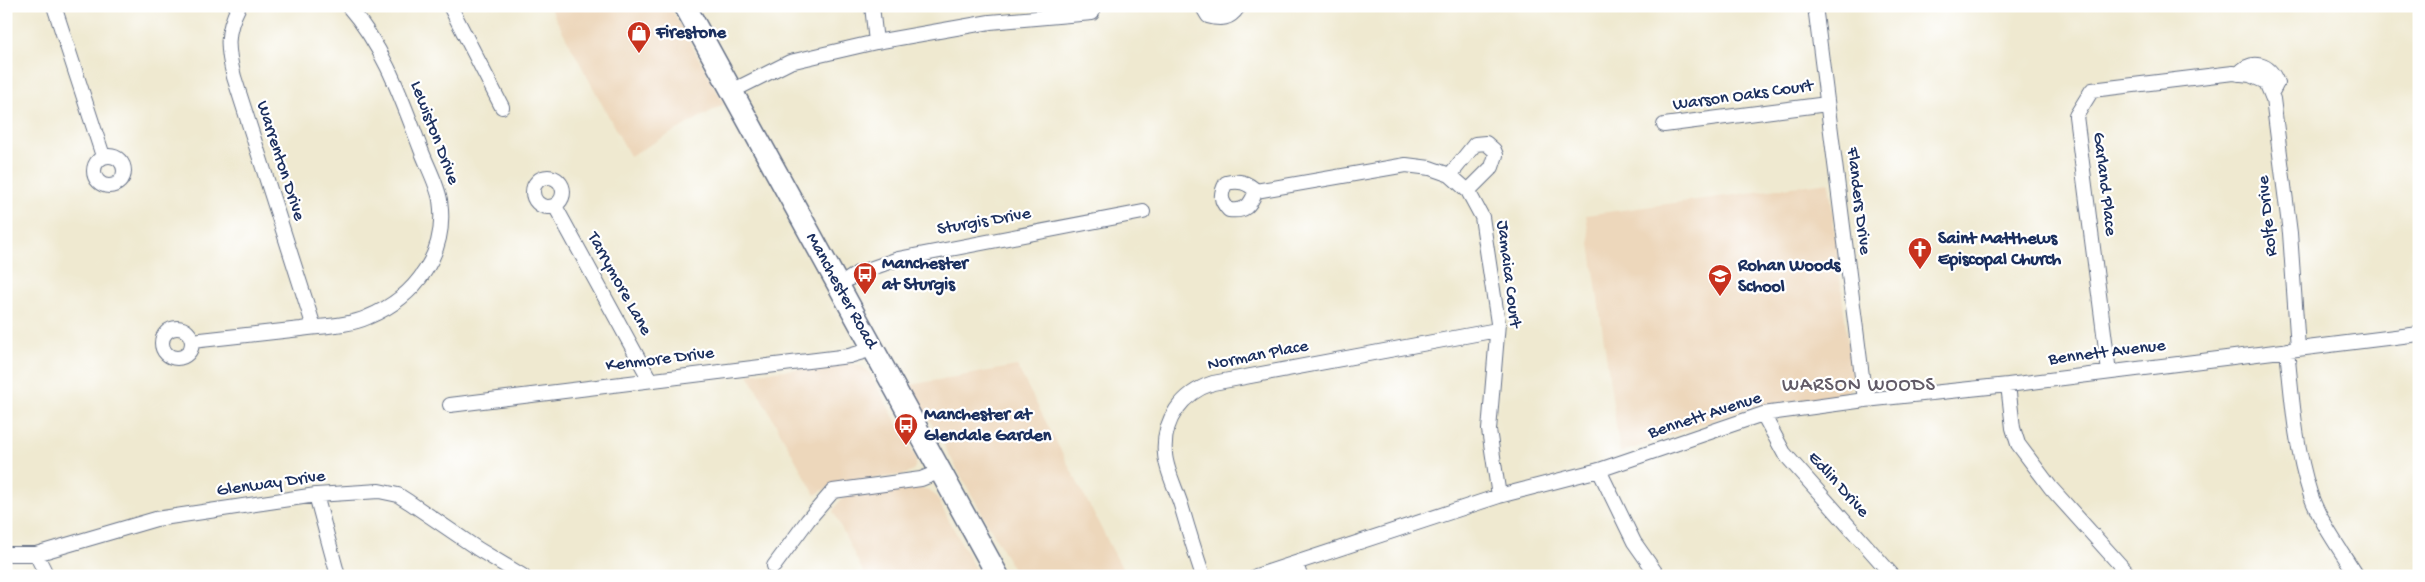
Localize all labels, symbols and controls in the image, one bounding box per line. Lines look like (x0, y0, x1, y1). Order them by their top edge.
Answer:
shop icon: Firestone (626, 20, 652, 54)
place label: Firestone (655, 23, 727, 44)
street label: Warson Oaks Court (1671, 76, 1816, 116)
street label: Lewiston Drive (405, 78, 464, 188)
street label: Warrenton Drive (251, 98, 309, 224)
street label: Garland Place (2087, 131, 2121, 238)
street label: Flanders Drive (1841, 145, 1875, 257)
street label: Rolfe Drive (2253, 174, 2283, 257)
street label: Sturgis Drive (936, 203, 1033, 241)
street label: Jamaica Court (1491, 219, 1525, 330)
street label: Tarrymore Lane (581, 228, 656, 340)
street label: Manchester Road (800, 229, 882, 354)
place label: Saint Matthews Episcopal Church (1938, 229, 2062, 271)
church icon: Saint Matthews Episcopal Church (1907, 236, 1933, 270)
place label: Manchester at Sturgis (881, 254, 970, 296)
place label: Rohan Woods School (1737, 256, 1842, 298)
bus stop icon: Manchester at Sturgis (852, 261, 878, 295)
school or university icon: Rohan Woods School (1707, 263, 1733, 297)
street label: Bennett Avenue (2046, 335, 2168, 371)
street label: Norman Place (1206, 336, 1311, 376)
street label: Kenmore Drive (605, 343, 716, 377)
district label: WARSON WOODS (1782, 375, 1936, 398)
street label: Bennett Avenue (1645, 388, 1765, 445)
place label: Manchester at Glendale Garden (924, 405, 1052, 447)
bus stop icon: Manchester at Glendale Garden (893, 412, 919, 446)
street label: Edlin Drive (1803, 448, 1874, 523)
street label: Glenway Drive (215, 466, 327, 502)

